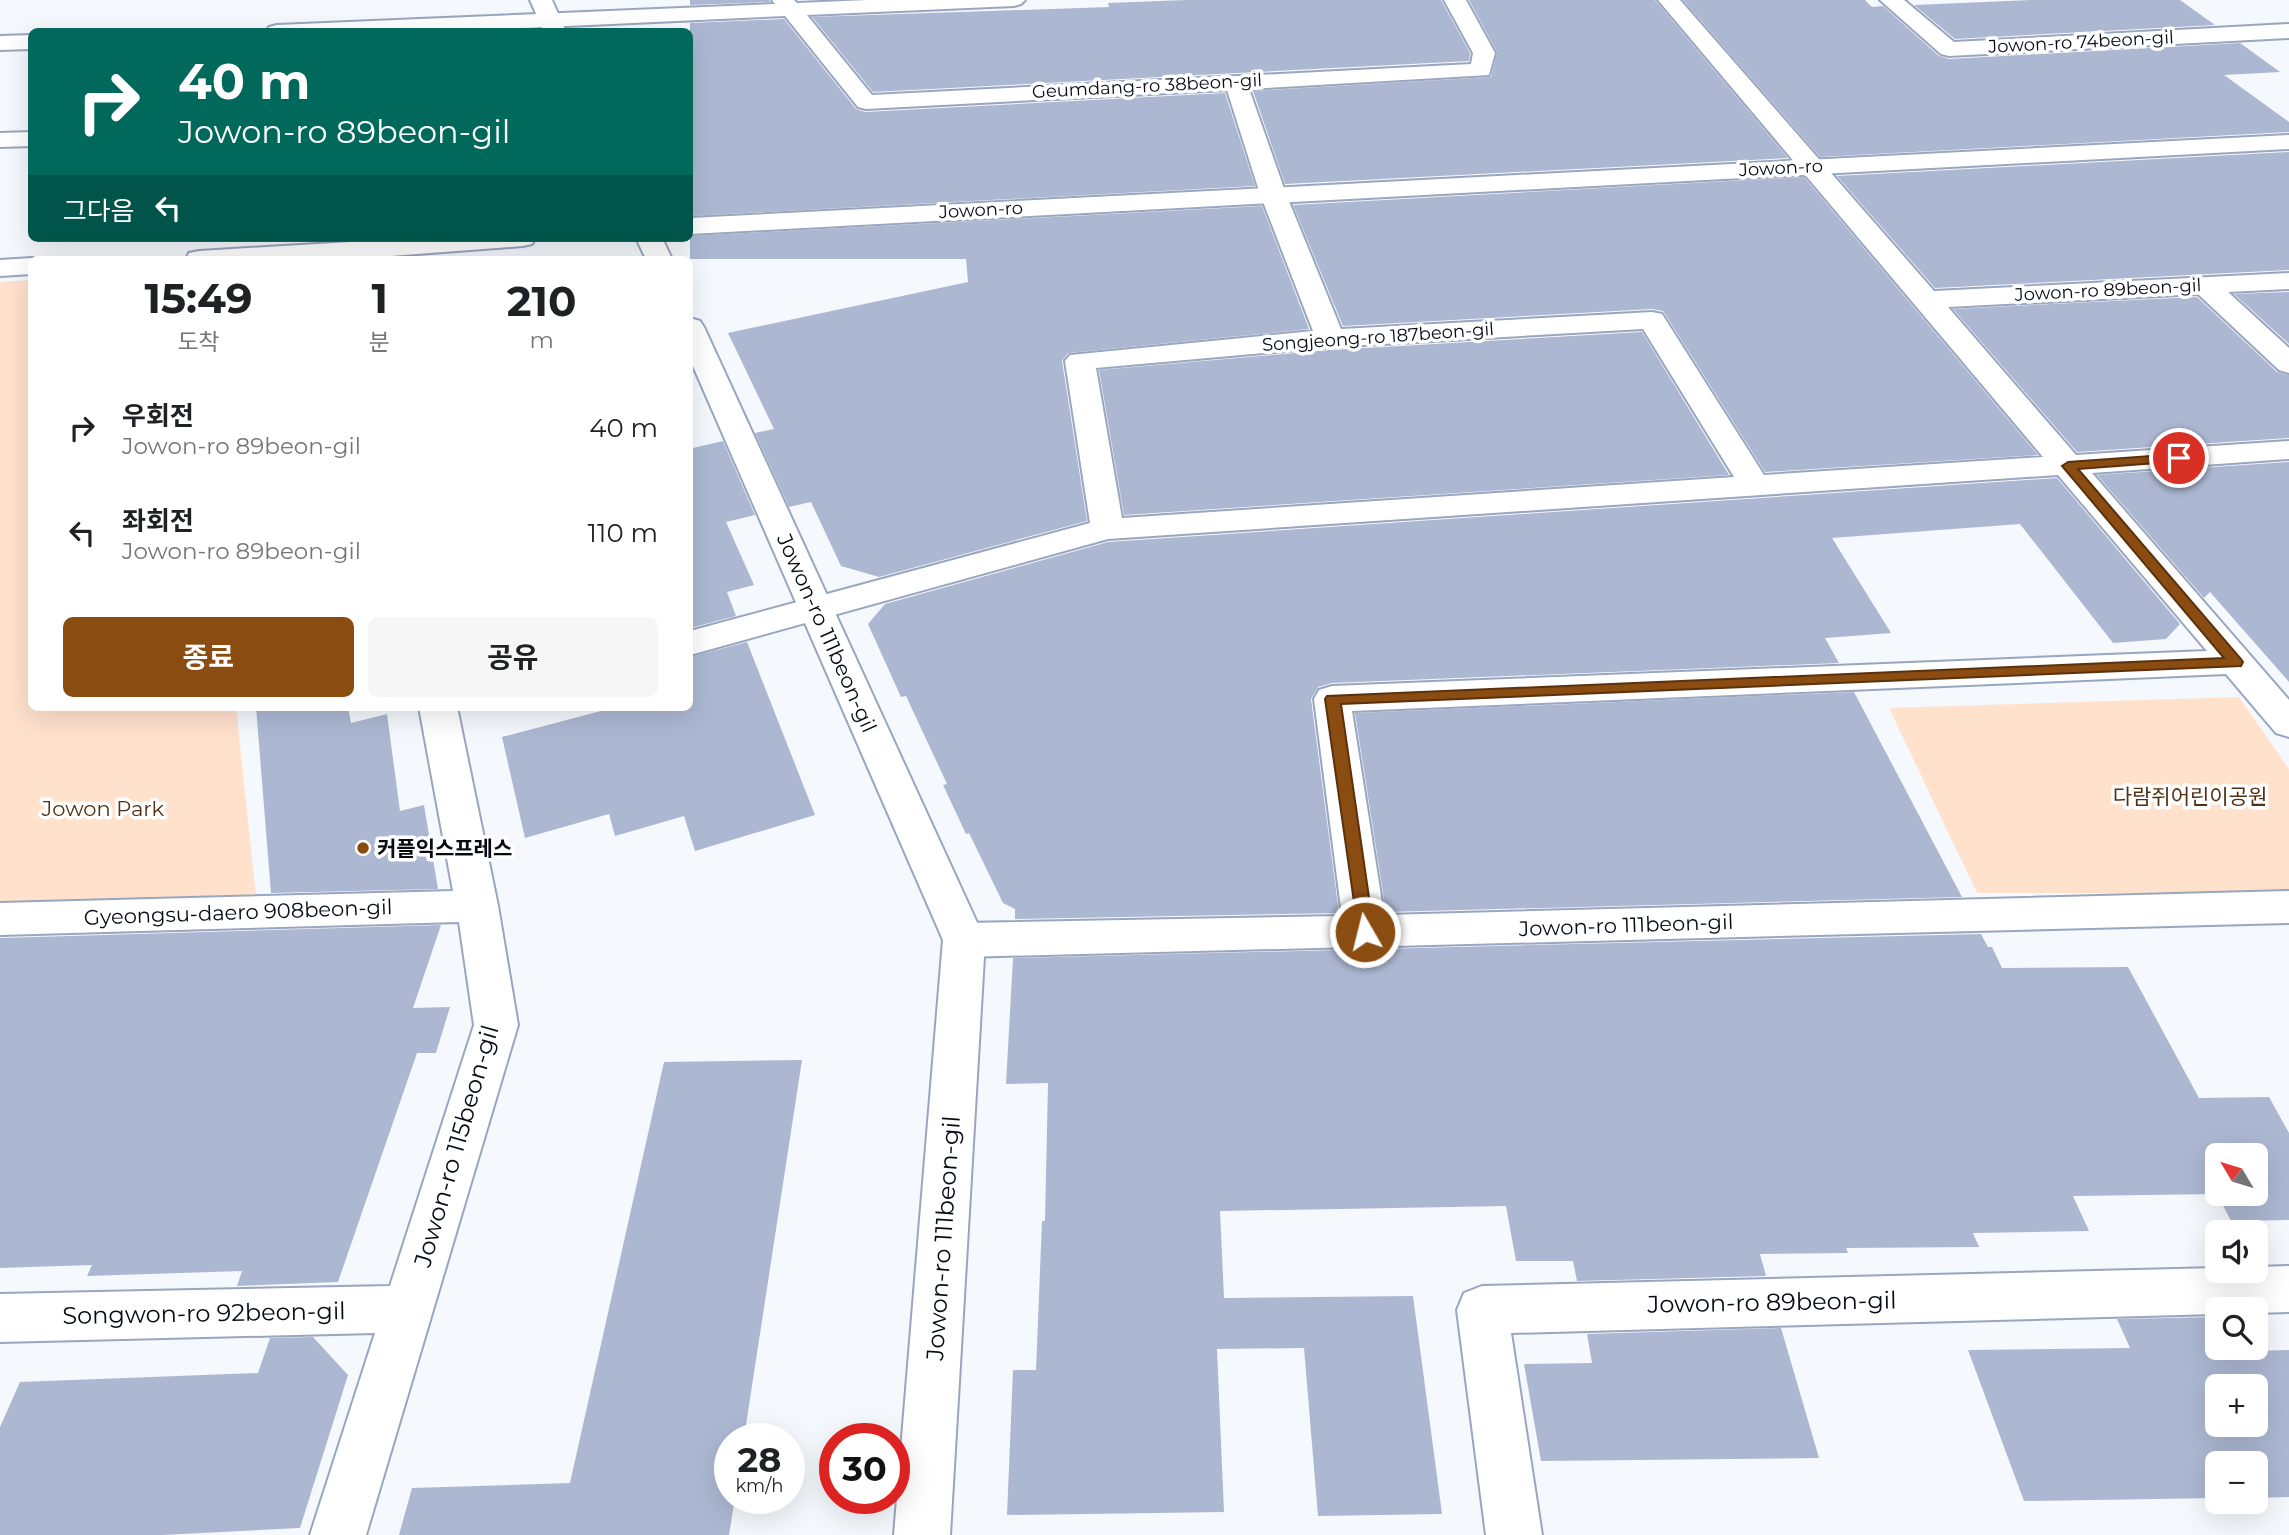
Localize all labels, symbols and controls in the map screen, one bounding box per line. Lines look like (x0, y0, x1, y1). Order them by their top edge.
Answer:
street label: Jowon-ro 74beon-gil (1987, 26, 2174, 58)
text: 40 m (178, 52, 310, 111)
icon: right (63, 56, 154, 147)
street label: Geumdang-ro 38beon-gil (1031, 69, 1263, 103)
text: Jowon-ro 89beon-gil (178, 112, 510, 151)
street label: Jowon-ro (1737, 155, 1824, 181)
icon: left (149, 189, 187, 227)
text: 그다음 (63, 195, 135, 227)
street label: Jowon-ro (937, 197, 1024, 223)
text: 15:49 (145, 272, 253, 324)
text: 1 (371, 272, 388, 324)
street label: Jowon-ro 89beon-gil (2013, 274, 2202, 306)
text: 210 (507, 275, 576, 327)
street label: Songjeong-ro 187beon-gil (1261, 318, 1495, 356)
text: m (529, 326, 554, 354)
text: 도착 (177, 328, 220, 356)
text: 분 (369, 328, 390, 356)
text: 우회전 (122, 400, 194, 432)
icon: right (63, 409, 101, 447)
text: 40 m (589, 412, 658, 444)
pin (2149, 428, 2209, 488)
text: Jowon-ro 89beon-gil (122, 432, 361, 460)
icon: arrive (2160, 439, 2198, 477)
text: 좌회전 (122, 505, 194, 537)
icon: left (63, 514, 101, 552)
text: 110 m (588, 517, 658, 549)
street label: Jowon-ro 111beon-gil (772, 529, 882, 736)
text: Jowon-ro 89beon-gil (122, 537, 361, 565)
button: 종료 (63, 617, 354, 697)
button: 공유 (368, 617, 658, 697)
park label: 다람쥐어린이공원 (2113, 784, 2267, 809)
park label: Jowon Park (41, 796, 165, 821)
place label: 커플익스프레스 (377, 836, 512, 861)
marker: 커플익스프레스 (355, 840, 371, 856)
street label: Gyeongsu-daero 908beon-gil (83, 894, 393, 930)
position arrow (1328, 895, 1402, 969)
street label: Jowon-ro 111beon-gil (1517, 909, 1734, 941)
street label: Jowon-ro 115beon-gil (407, 1022, 504, 1271)
street label: Jowon-ro 111beon-gil (920, 1115, 966, 1362)
north arrow (2205, 1143, 2268, 1206)
map controls (2205, 1143, 2268, 1514)
button: sound (2205, 1220, 2268, 1283)
street label: Jowon-ro 89beon-gil (1646, 1285, 1897, 1319)
street label: Songwon-ro 92beon-gil (62, 1296, 346, 1330)
button: search (2205, 1297, 2268, 1360)
button: + (2205, 1374, 2268, 1437)
speed limit sign: 30 (819, 1423, 910, 1514)
text: 28 (738, 1438, 781, 1481)
button: − (2205, 1451, 2268, 1514)
text: km/h (735, 1475, 784, 1497)

